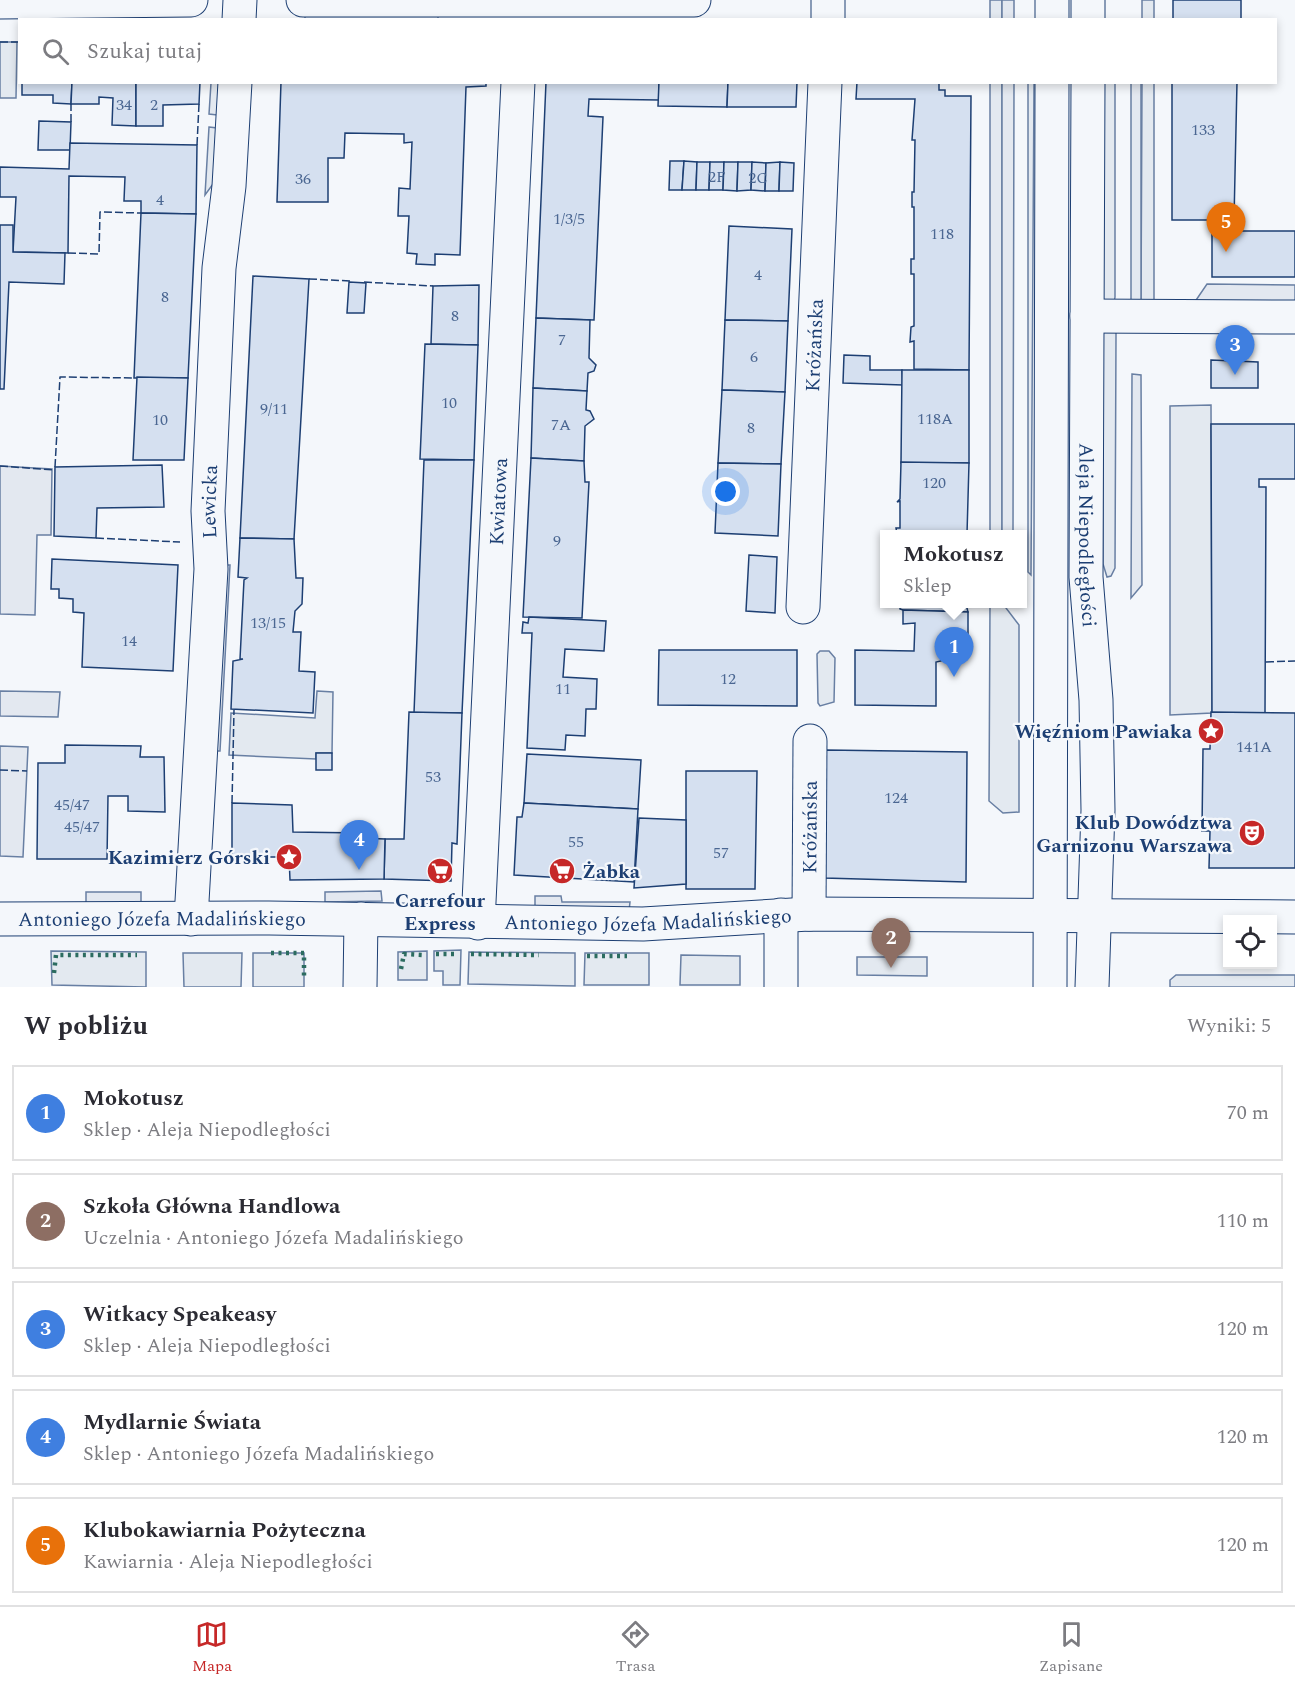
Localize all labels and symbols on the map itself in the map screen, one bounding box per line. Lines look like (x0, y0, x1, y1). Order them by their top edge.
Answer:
house number: 34 (116, 93, 132, 117)
house number: 2 (150, 93, 158, 117)
house number: 133 (1191, 118, 1215, 142)
house number: 2F (708, 165, 726, 189)
house number: 2C (748, 166, 768, 190)
house number: 36 (295, 167, 311, 191)
house number: 4 (156, 188, 164, 212)
pin: 5 (1206, 202, 1246, 252)
house number: 1/3/5 (553, 207, 585, 231)
house number: 118 (930, 222, 954, 246)
house number: 4 (754, 263, 762, 287)
house number: 8 (161, 285, 169, 309)
street label: Króżańska (798, 298, 832, 393)
house number: 8 (451, 304, 459, 328)
pin: 3 (1216, 326, 1254, 375)
house number: 7 (558, 328, 566, 352)
house number: 6 (750, 345, 758, 369)
house number: 10 (441, 391, 457, 415)
house number: 9/11 (260, 397, 288, 421)
house number: 118A (917, 407, 953, 431)
house number: 10 (152, 408, 168, 432)
house number: 7A (551, 413, 571, 437)
house number: 8 (747, 416, 755, 440)
street label: Aleja Niepodległości (1070, 443, 1104, 628)
street label: Kwiatowa (482, 457, 516, 546)
street label: Lewicka (194, 464, 226, 539)
house number: 120 (922, 471, 946, 495)
your location (711, 477, 740, 506)
house number: 9 (553, 529, 561, 553)
house number: 13/15 (250, 611, 286, 635)
pin: 1 (934, 628, 974, 677)
house number: 14 (121, 629, 137, 653)
house number: 12 (720, 667, 736, 691)
house number: 11 (555, 677, 571, 701)
place icon: Więźniom Pawiaka (1196, 716, 1226, 746)
place label: Więźniom Pawiaka (1014, 717, 1193, 747)
house number: 141A (1236, 735, 1272, 759)
house number: 53 (425, 765, 441, 789)
street label: Króżańska (795, 780, 826, 874)
house number: 124 (884, 786, 908, 810)
house number: 45/47 (54, 793, 90, 817)
place label: Klub Dowództwa Garnizonu Warszawa (1036, 808, 1233, 861)
house number: 45/47 (64, 815, 100, 839)
theatre icon: Klub Dowództwa Garnizonu Warszawa (1237, 818, 1267, 848)
pin: 4 (340, 820, 378, 870)
house number: 55 (568, 830, 584, 854)
house number: 57 (713, 841, 729, 865)
place icon: Kazimierz Górski (274, 842, 304, 872)
place label: Kazimierz Górski (108, 843, 270, 873)
supermarket icon: Carrefour Express (425, 856, 455, 886)
supermarket icon: Żabka (547, 856, 577, 886)
place label: Żabka (582, 857, 641, 887)
place label: Carrefour Express (395, 886, 485, 939)
street label: Antoniego Józefa Madalińskiego (504, 901, 793, 940)
street label: Antoniego Józefa Madalińskiego (18, 904, 306, 935)
pin: 2 (872, 918, 910, 968)

